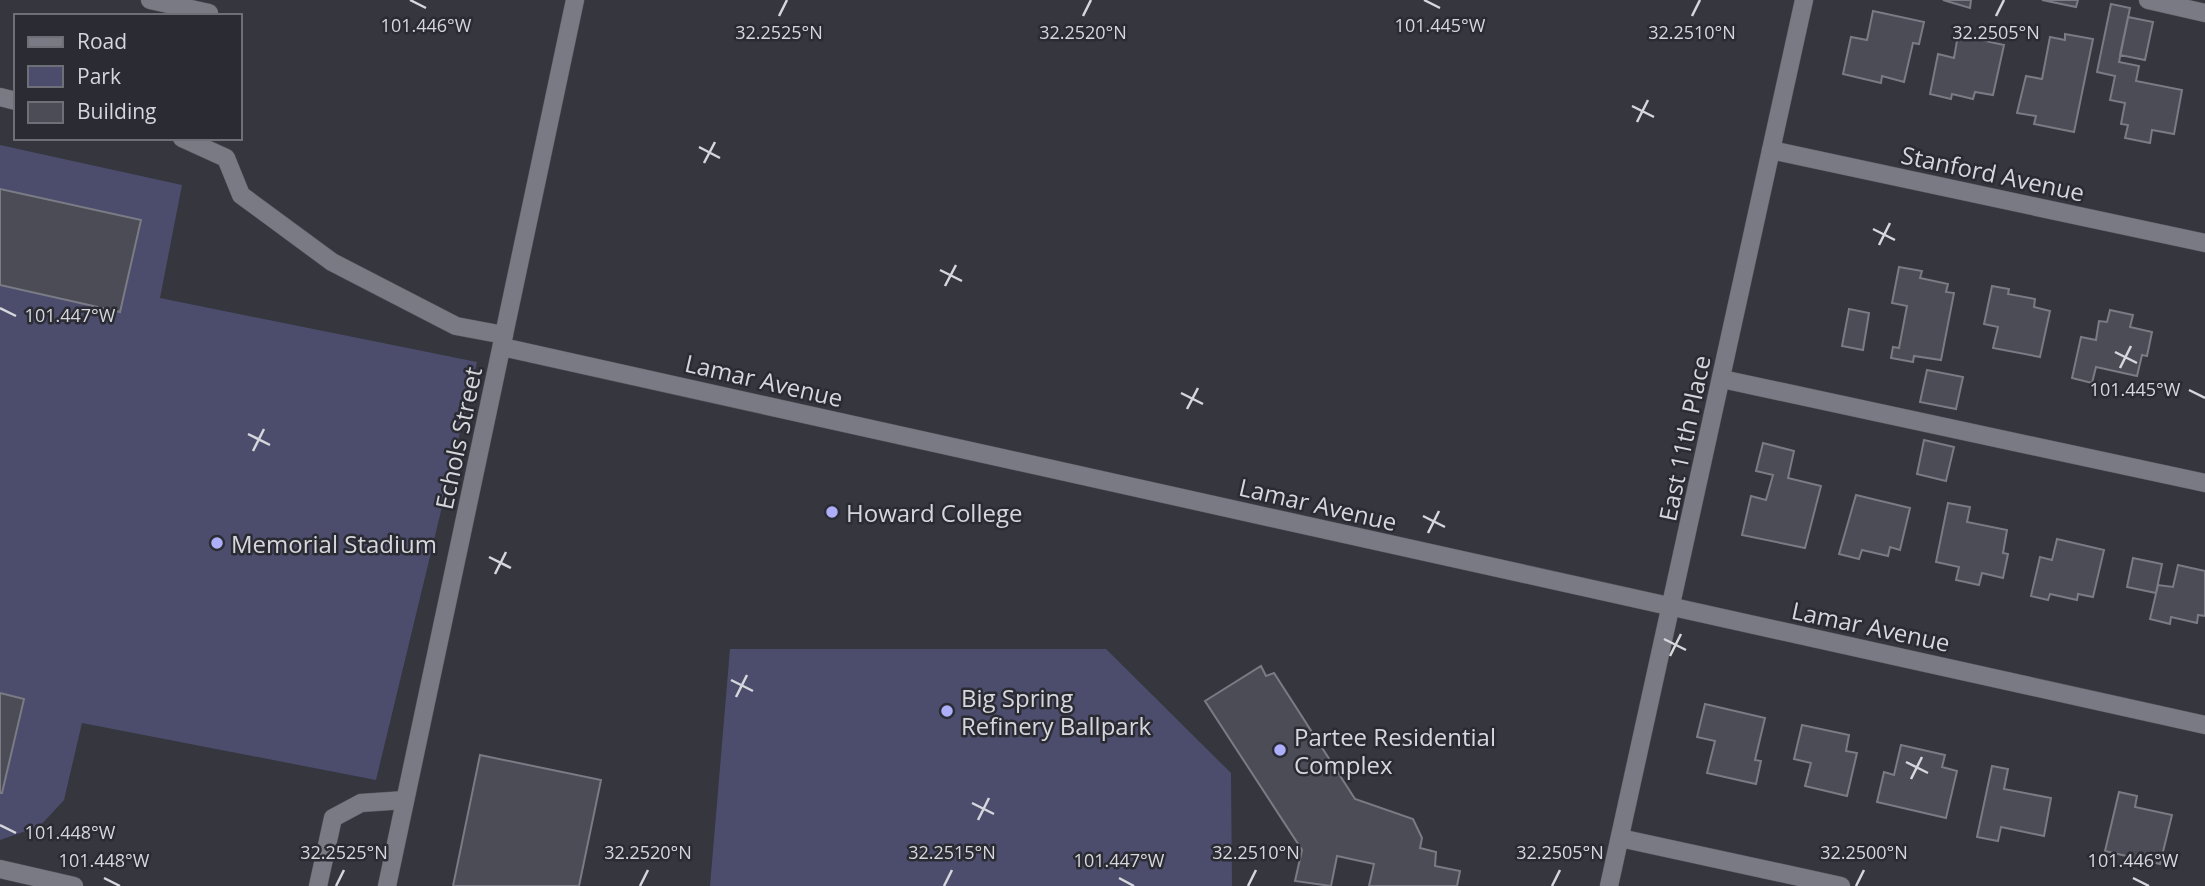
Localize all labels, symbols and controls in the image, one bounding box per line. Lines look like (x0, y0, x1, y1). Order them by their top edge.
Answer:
text: 101.446°W (381, 13, 472, 37)
text: 101.445°W (1395, 13, 1486, 37)
legend (14, 14, 242, 140)
text: 32.2525°N (735, 20, 823, 44)
text: 32.2520°N (1039, 20, 1127, 44)
text: 32.2510°N (1648, 20, 1736, 44)
text: 32.2505°N (1952, 20, 2040, 44)
text: Road (77, 27, 127, 55)
text: Park (77, 62, 121, 90)
text: Building (77, 97, 156, 125)
street label: Stanford Avenue (1898, 137, 2088, 209)
text: 101.447°W (25, 303, 116, 327)
street label: Lamar Avenue (682, 346, 846, 414)
street label: East 11th Place (1650, 352, 1718, 524)
street label: Echols Street (427, 364, 489, 512)
text: 101.445°W (2090, 377, 2181, 401)
street label: Lamar Avenue (1236, 470, 1400, 538)
place label: Howard College (846, 496, 1022, 529)
marker: Howard College (824, 504, 840, 520)
place label: Memorial Stadium (231, 527, 437, 560)
marker: Memorial Stadium (209, 535, 225, 551)
street label: Lamar Avenue (1789, 593, 1953, 659)
place label: Big Spring Refinery Ballpark (961, 681, 1151, 742)
marker: Big Spring Refinery Ballpark (939, 703, 955, 719)
place label: Partee Residential Complex (1294, 720, 1496, 781)
marker: Partee Residential Complex (1272, 742, 1288, 758)
text: 101.448°W (25, 820, 116, 844)
text: 32.2525°N (300, 840, 388, 864)
text: 32.2520°N (604, 840, 692, 864)
text: 32.2515°N (908, 840, 996, 864)
text: 32.2510°N (1212, 840, 1300, 864)
text: 32.2505°N (1516, 840, 1604, 864)
text: 32.2500°N (1820, 840, 1908, 864)
text: 101.448°W (59, 848, 150, 872)
text: 101.447°W (1074, 848, 1165, 872)
text: 101.446°W (2088, 848, 2179, 872)

